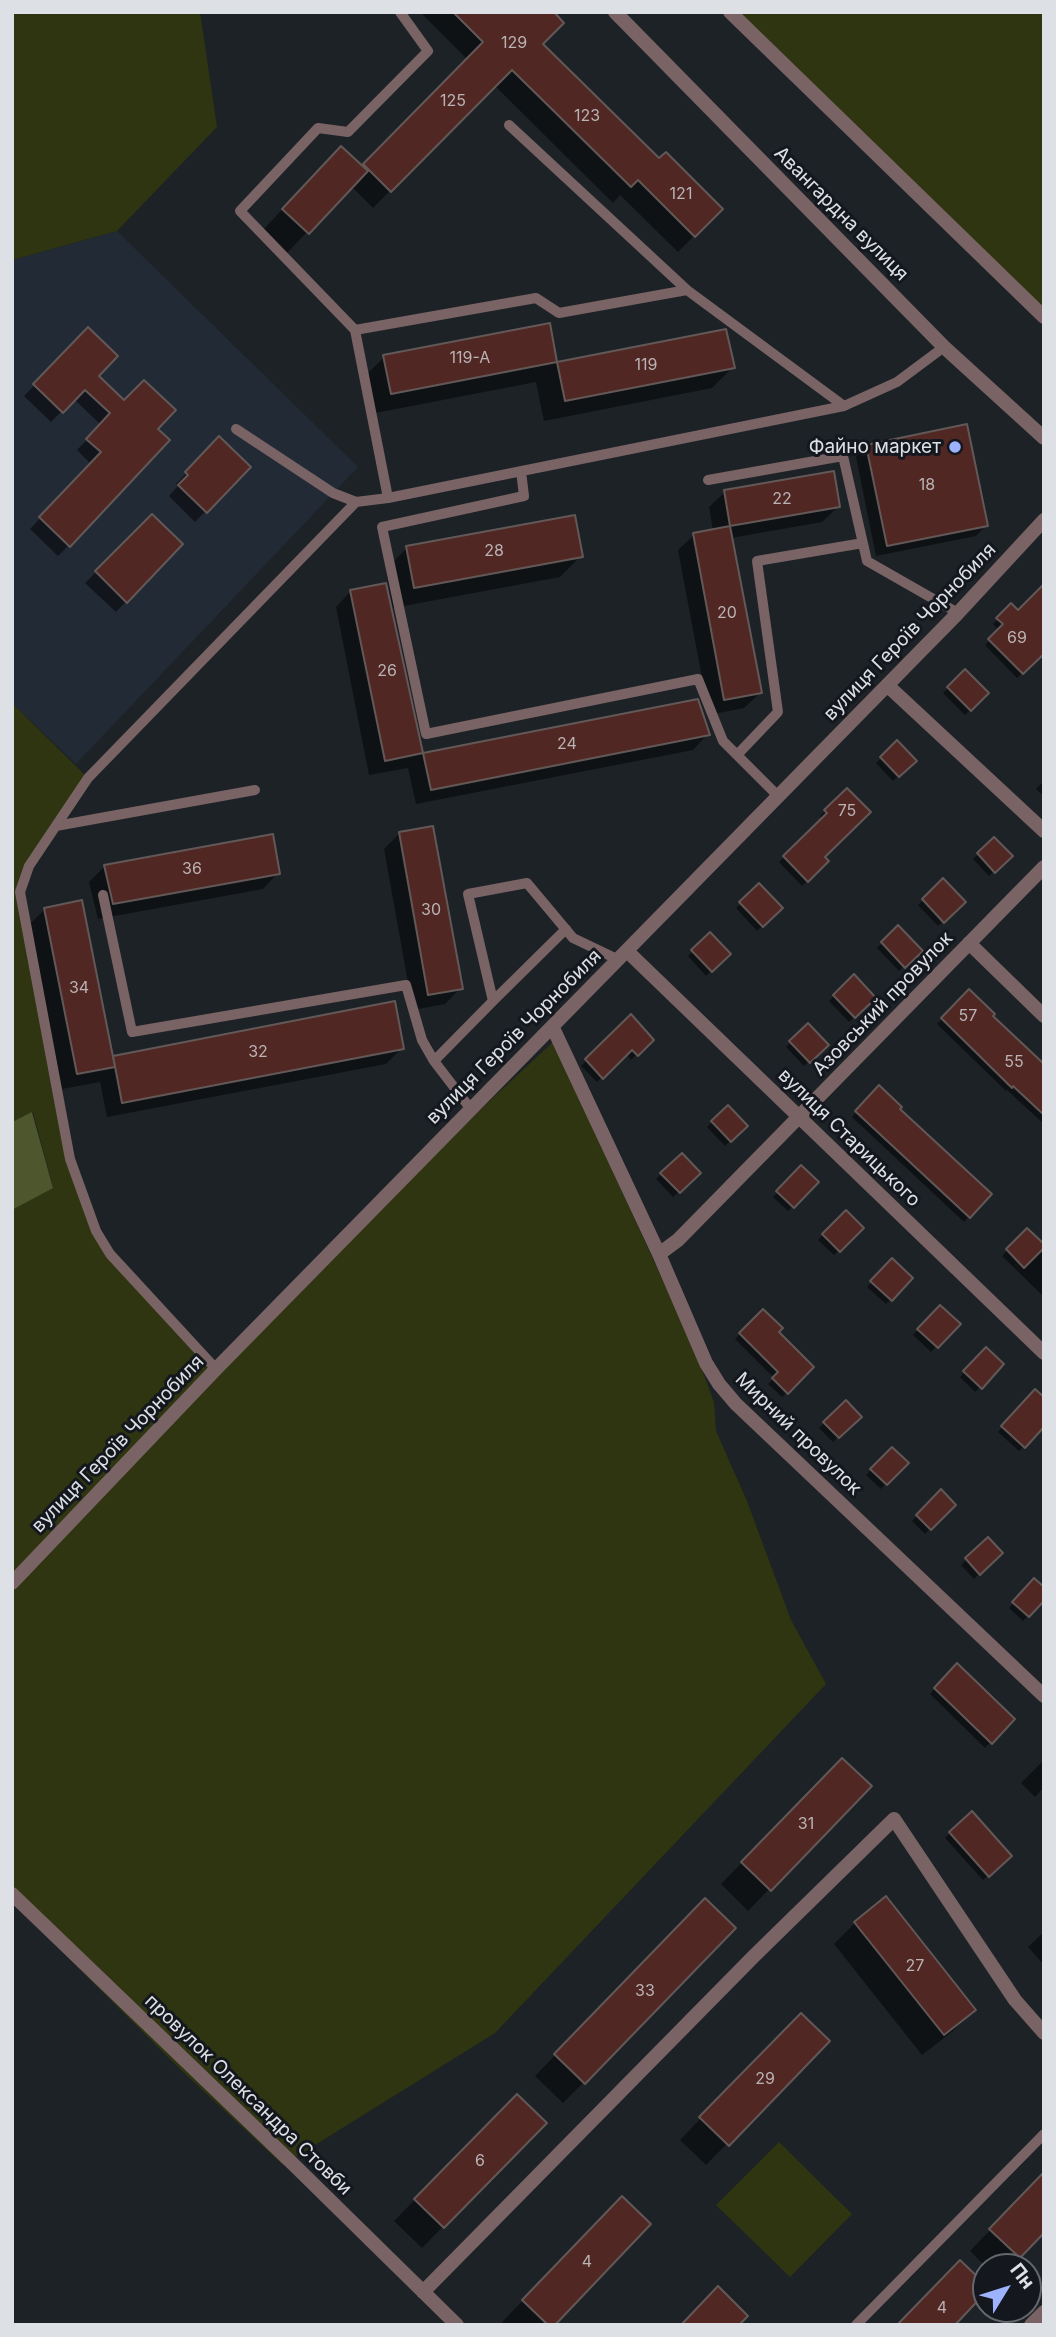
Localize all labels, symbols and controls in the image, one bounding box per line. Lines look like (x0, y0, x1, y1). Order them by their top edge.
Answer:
house number: 129 (501, 33, 527, 53)
house number: 125 (440, 91, 466, 111)
house number: 123 (574, 106, 600, 126)
street label: Авангардна вулиця (769, 142, 913, 286)
house number: 121 (670, 184, 692, 204)
house number: 119-А (450, 348, 490, 368)
house number: 119 (635, 355, 657, 375)
place label: Файно маркет (809, 436, 941, 458)
marker: Файно маркет (947, 439, 963, 455)
house number: 18 (919, 475, 935, 495)
house number: 22 (772, 489, 792, 509)
street label: вулиця Героїв Чорнобиля (819, 539, 1001, 725)
house number: 28 (484, 541, 504, 561)
house number: 20 (717, 603, 737, 623)
house number: 69 (1007, 628, 1027, 648)
house number: 26 (377, 661, 397, 681)
house number: 24 (557, 734, 577, 754)
house number: 75 (838, 801, 856, 821)
house number: 36 (182, 859, 202, 879)
house number: 30 (421, 900, 441, 920)
street label: Азовський провулок (808, 927, 958, 1081)
street label: вулиця Героїв Чорнобиля (422, 945, 606, 1129)
house number: 34 (69, 978, 89, 998)
house number: 57 (959, 1006, 977, 1026)
house number: 32 (248, 1042, 268, 1062)
house number: 55 (1004, 1052, 1024, 1072)
street label: вулиця Старицького (773, 1064, 925, 1212)
street label: вулиця Героїв Чорнобиля (27, 1351, 209, 1537)
street label: Мирний провулок (730, 1368, 866, 1500)
house number: 31 (798, 1814, 814, 1834)
house number: 27 (906, 1956, 924, 1976)
house number: 33 (635, 1981, 655, 2001)
street label: провулок Олександра Стовби (140, 1990, 356, 2200)
house number: 29 (755, 2069, 775, 2089)
house number: 6 (475, 2151, 485, 2171)
house number: 4 (582, 2252, 592, 2272)
north arrow (972, 2253, 1042, 2323)
text: Пн (1005, 2259, 1039, 2293)
house number: 4 (937, 2298, 947, 2318)

